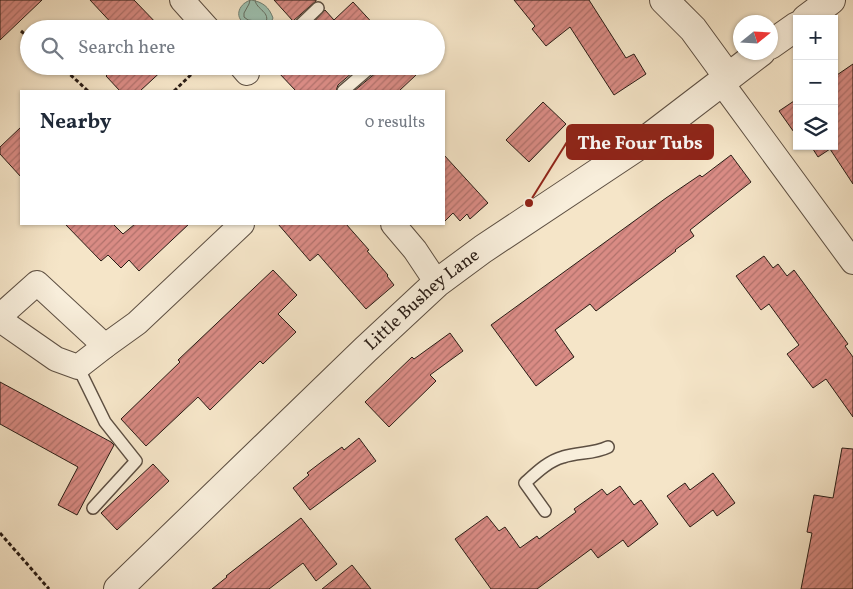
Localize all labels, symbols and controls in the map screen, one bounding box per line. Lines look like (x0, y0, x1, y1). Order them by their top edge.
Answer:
north arrow (733, 15, 778, 60)
map controls (793, 15, 838, 150)
button: + (793, 15, 838, 60)
search box (20, 20, 445, 75)
icon: search (38, 34, 66, 62)
text: Search here (78, 35, 175, 61)
button: − (793, 60, 838, 105)
button: layers (793, 105, 838, 150)
text: Nearby (40, 108, 111, 137)
text: 0 results (365, 112, 425, 134)
callout: The Four Tubs (567, 125, 713, 159)
text: The Four Tubs (577, 131, 703, 157)
street label: Little Bushey Lane (359, 243, 485, 357)

